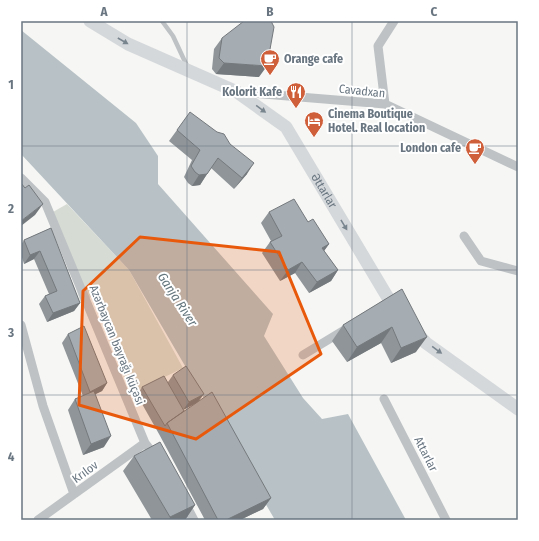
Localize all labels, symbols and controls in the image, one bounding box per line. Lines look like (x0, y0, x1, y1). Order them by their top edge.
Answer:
text: A (99, 4, 108, 19)
text: B (266, 4, 274, 19)
text: C (431, 4, 438, 19)
one-way arrow (117, 38, 129, 45)
cafe icon: Orange cafe (259, 48, 281, 76)
place label: Orange cafe (284, 52, 343, 66)
text: 1 (8, 77, 14, 92)
restaurant icon: Kolorit Kafe (285, 81, 307, 109)
street label: Cavadxan (338, 82, 386, 100)
place label: Kolorit Kafe (222, 85, 282, 99)
one-way arrow (256, 105, 266, 113)
place label: Cinema Boutique Hotel. Real location (328, 107, 425, 135)
hotel icon: Cinema Boutique Hotel. Real location (303, 110, 325, 138)
cafe icon: London cafe (464, 137, 486, 165)
place label: London cafe (400, 141, 461, 155)
street label: Əttarlar (308, 171, 340, 211)
text: 2 (7, 201, 14, 216)
one-way arrow (340, 219, 347, 230)
water label: Ganja River (155, 270, 201, 329)
street label: Azərbaycan bayrağı küçəsi (87, 283, 147, 407)
text: 3 (7, 325, 14, 340)
one-way arrow (431, 346, 442, 354)
street label: Attarlar (411, 434, 441, 475)
text: 4 (8, 449, 15, 464)
street label: Krılov (69, 458, 101, 486)

